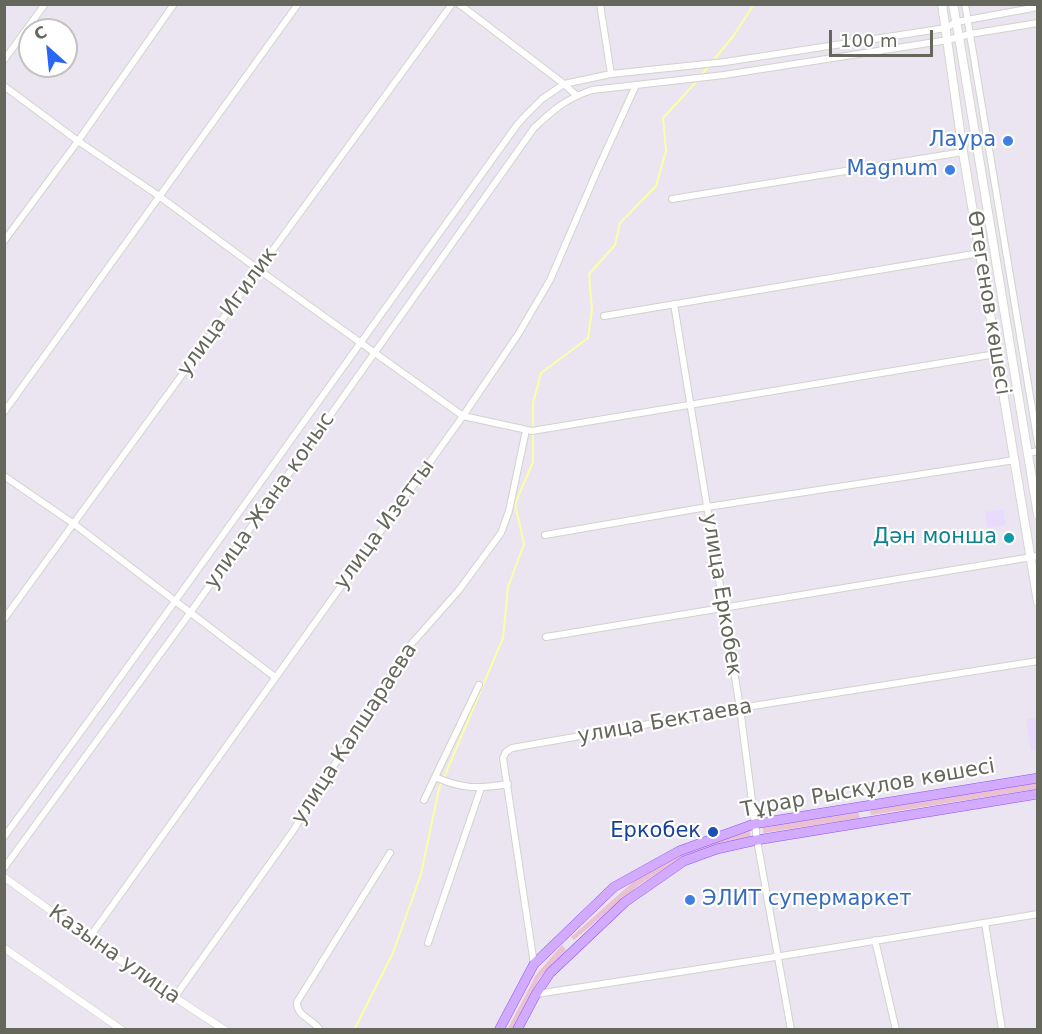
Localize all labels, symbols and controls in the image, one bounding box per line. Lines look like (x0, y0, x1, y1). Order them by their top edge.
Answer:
north arrow (18, 18, 78, 78)
scale bar (832, 18, 936, 56)
text: С (31, 22, 50, 44)
text: 100 m (840, 30, 898, 51)
place label: Лаура (929, 128, 996, 154)
marker: Лаура (1001, 134, 1015, 148)
place label: Magnum (847, 157, 938, 183)
marker: Magnum (943, 163, 957, 177)
street label: Өтегенов көшесі (961, 209, 1015, 397)
street label: улица Игилик (173, 243, 283, 381)
street label: улица Жана коныс (200, 408, 340, 594)
street label: улица Изетты (329, 455, 441, 595)
street label: улица Еркобек (696, 512, 746, 678)
place label: Дән монша (873, 525, 997, 551)
marker: Дән монша (1002, 531, 1016, 545)
street label: улица Калшараева (287, 639, 423, 829)
street label: улица Бектаева (576, 694, 754, 750)
street label: Тұрар Рыскұлов көшесі (739, 754, 997, 824)
place label: Еркобек (610, 819, 701, 845)
marker: Еркобек (706, 825, 720, 839)
place label: ЭЛИТ супермаркет (702, 887, 911, 913)
marker: ЭЛИТ супермаркет (683, 893, 697, 907)
street label: Казына улица (43, 900, 185, 1010)

